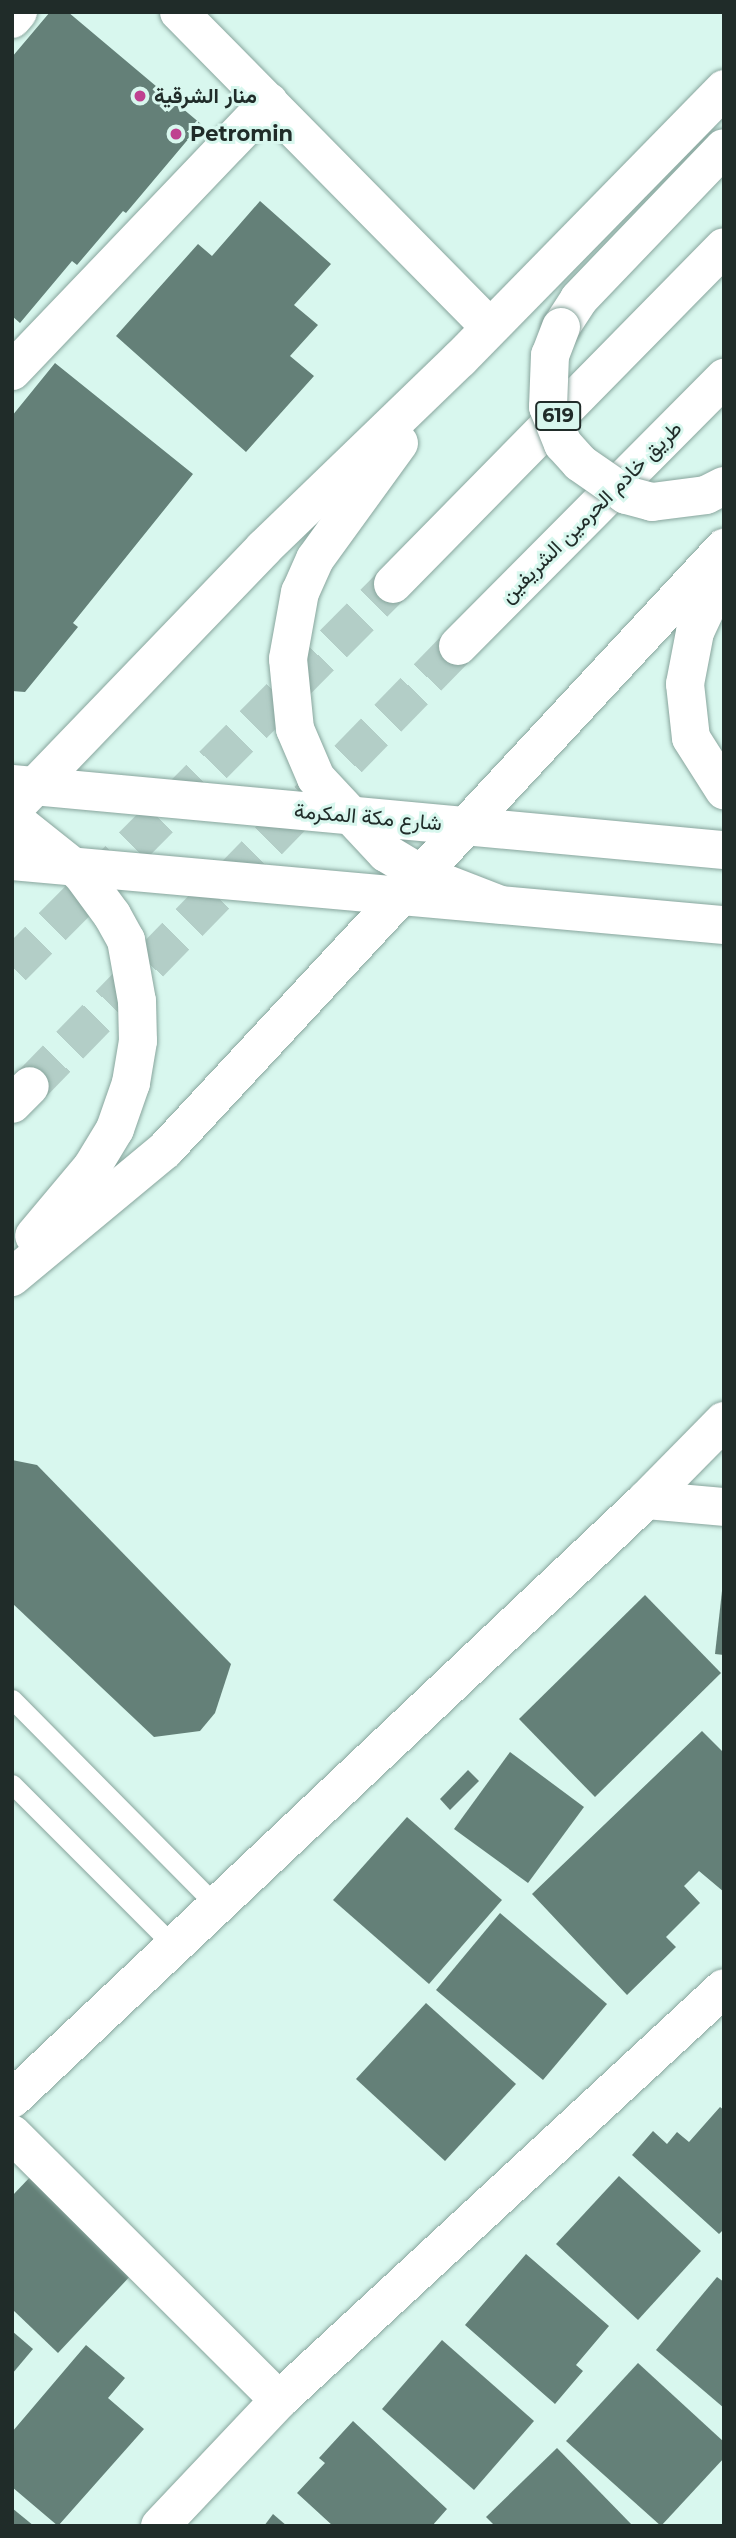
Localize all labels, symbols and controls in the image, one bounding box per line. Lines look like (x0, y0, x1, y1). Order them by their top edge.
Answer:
place label: منار الشرقية (154, 83, 257, 109)
marker: منار الشرقية (132, 88, 148, 104)
place label: Petromin (190, 121, 293, 147)
marker: Petromin (168, 126, 184, 142)
road number: 619 (534, 400, 582, 432)
street label: طريق خادم الحرمين الشريفين (495, 416, 687, 608)
street label: شارع مكة المكرمة (293, 798, 443, 836)

